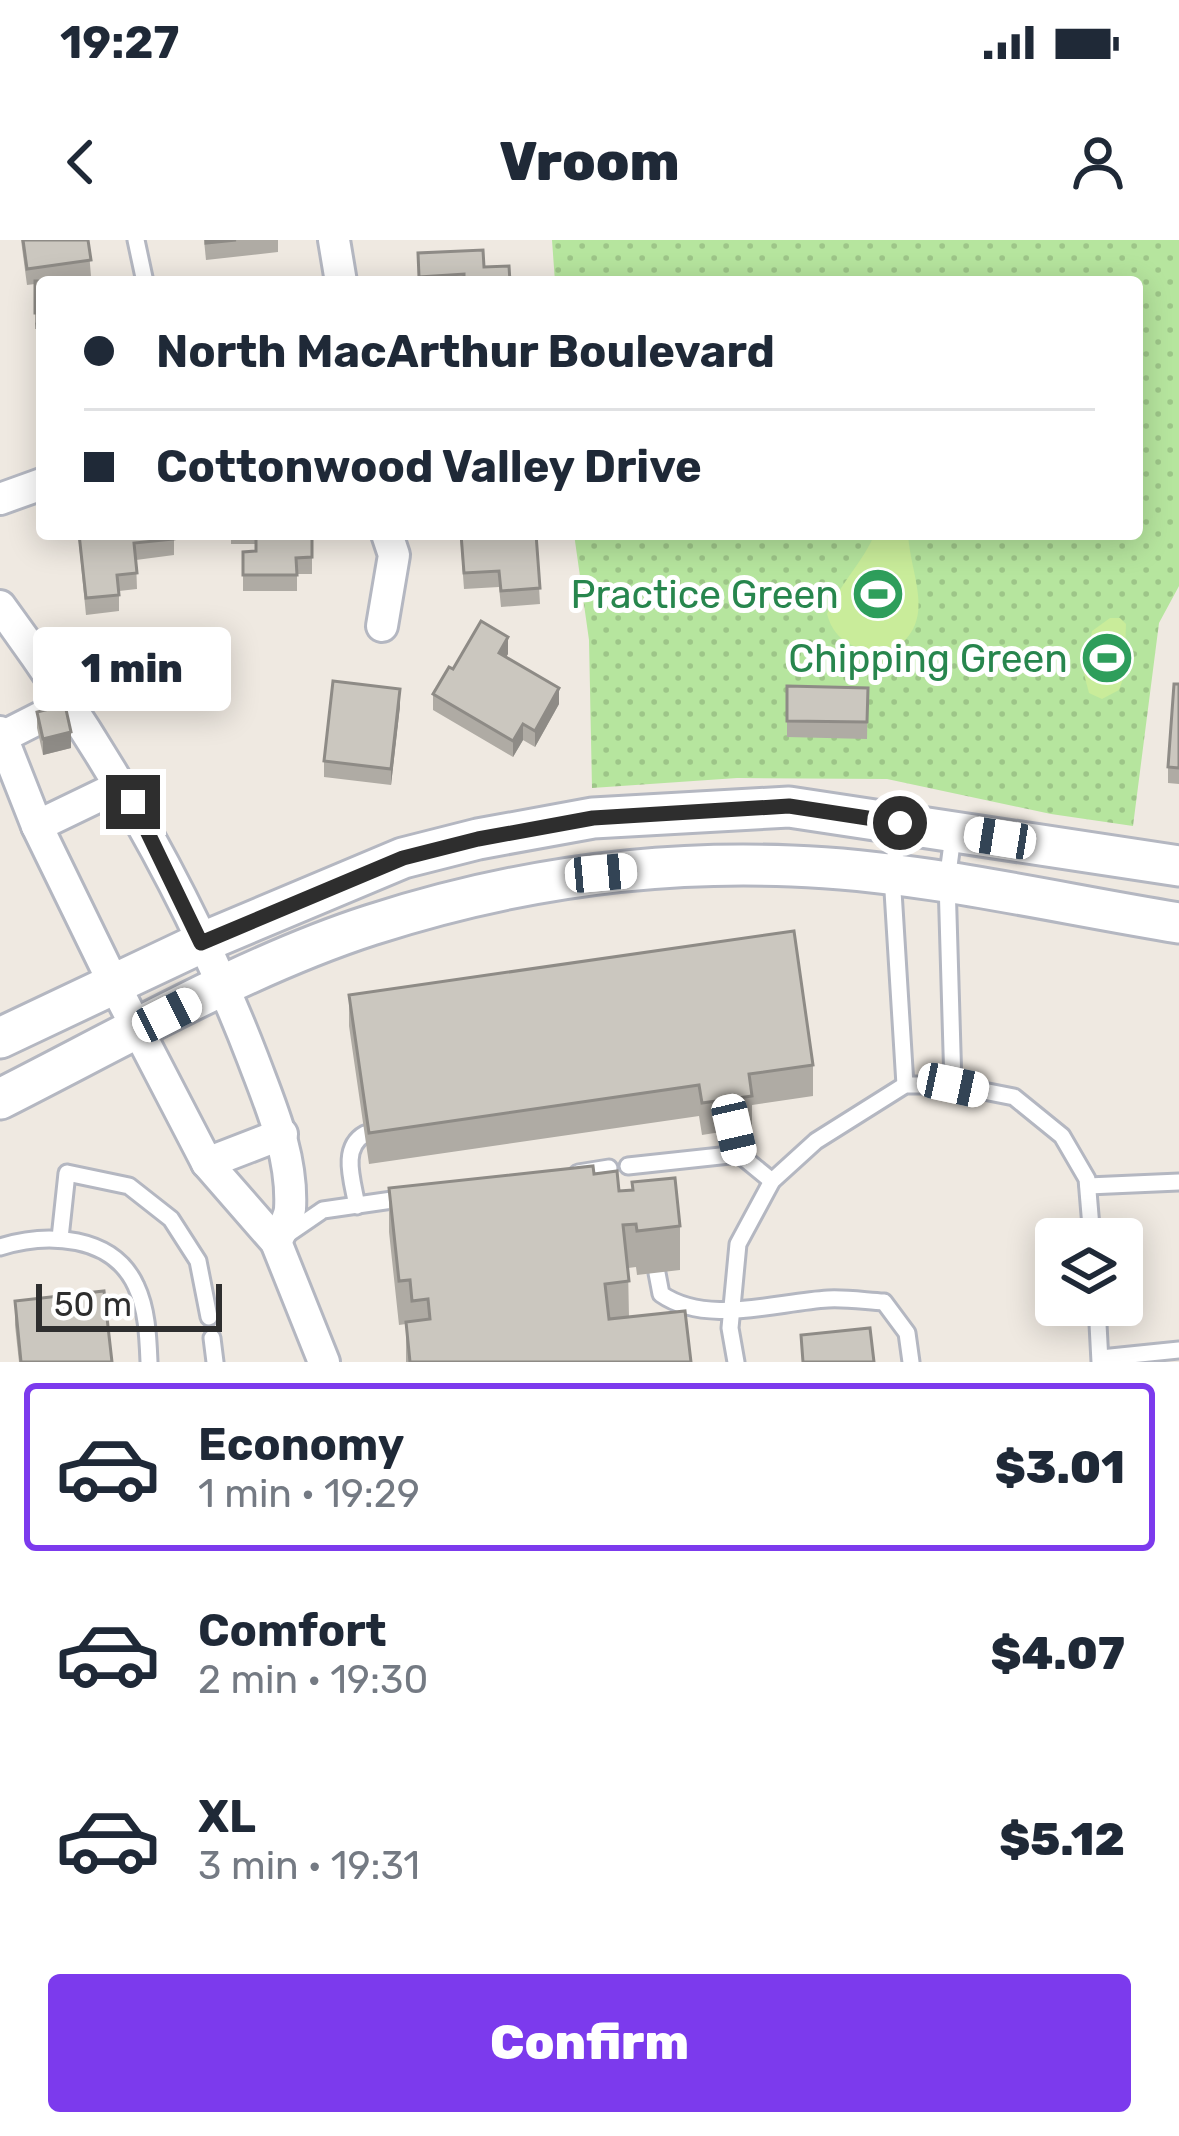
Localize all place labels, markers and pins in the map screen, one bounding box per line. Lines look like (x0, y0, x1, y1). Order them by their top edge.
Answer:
sports icon: Practice Green (850, 566, 906, 622)
place label: Practice Green (570, 572, 839, 618)
sports icon: Chipping Green (1079, 630, 1135, 686)
place label: Chipping Green (788, 636, 1068, 682)

